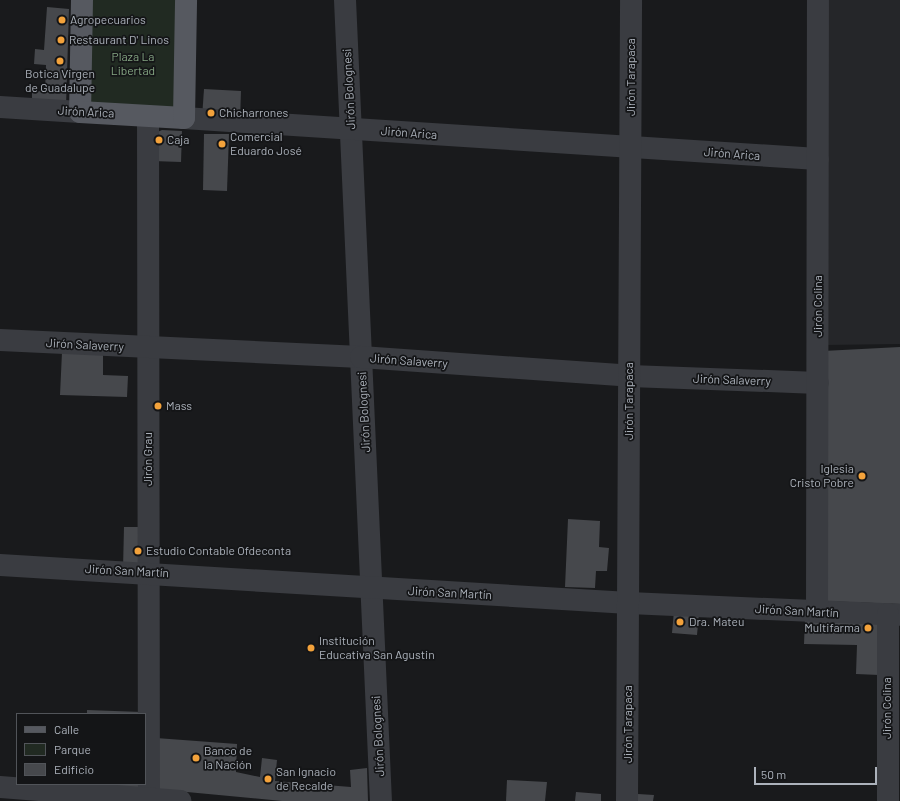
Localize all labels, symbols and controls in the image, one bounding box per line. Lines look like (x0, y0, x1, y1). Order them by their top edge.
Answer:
place label: Agropecuarios (70, 13, 146, 27)
marker: Agropecuarios (57, 15, 67, 25)
place label: Restaurant D' Linos (69, 33, 169, 47)
marker: Restaurant D' Linos (56, 35, 66, 45)
street label: Jirón Tarapaca (624, 38, 638, 116)
street label: Jirón Bolognesi (340, 48, 358, 130)
park label: Plaza La Libertad (111, 50, 155, 78)
marker: Botica Virgen de Guadalupe (55, 56, 65, 66)
place label: Botica Virgen de Guadalupe (25, 67, 95, 95)
street label: Jirón Arica (57, 103, 115, 121)
place label: Chicharrones (219, 106, 288, 120)
marker: Chicharrones (206, 108, 216, 118)
street label: Jirón Arica (380, 124, 438, 142)
place label: Comercial Eduardo José (230, 130, 302, 158)
place label: Caja (167, 133, 189, 147)
marker: Caja (154, 135, 164, 145)
marker: Comercial Eduardo José (217, 139, 227, 149)
street label: Jirón Arica (703, 145, 761, 163)
street label: Jirón Colina (811, 275, 825, 337)
street label: Jirón Salaverry (46, 336, 124, 354)
street label: Jirón Salaverry (370, 351, 448, 371)
street label: Jirón Tarapaca (622, 362, 636, 440)
street label: Jirón Bolognesi (355, 371, 373, 453)
street label: Jirón Salaverry (693, 371, 771, 389)
place label: Mass (166, 399, 192, 413)
marker: Mass (153, 401, 163, 411)
street label: Jirón Grau (141, 432, 155, 486)
place label: Iglesia Cristo Pobre (790, 462, 854, 490)
marker: Iglesia Cristo Pobre (857, 471, 867, 481)
place label: Estudio Contable Ofdeconta (146, 544, 291, 558)
marker: Estudio Contable Ofdeconta (133, 546, 143, 556)
street label: Jirón San Martín (85, 562, 169, 580)
street label: Jirón San Martín (408, 584, 492, 602)
street label: Jirón San Martín (755, 602, 839, 620)
place label: Dra. Mateu (689, 615, 744, 629)
marker: Dra. Mateu (674, 616, 686, 628)
place label: Multifarma (804, 621, 860, 635)
marker: Multifarma (863, 623, 873, 633)
place label: Institución Educativa San Agustin (319, 634, 435, 662)
marker: Institución Educativa San Agustin (306, 643, 316, 653)
street label: Jirón Colina (880, 677, 894, 739)
street label: Jirón Tarapaca (621, 685, 635, 763)
street label: Jirón Bolognesi (369, 695, 387, 777)
legend (16, 713, 146, 785)
text: Calle (54, 722, 79, 736)
text: Parque (54, 742, 91, 756)
place label: Banco de la Nación (204, 744, 252, 772)
marker: Banco de la Nación (191, 753, 201, 763)
scale bar (756, 759, 879, 785)
text: Edificio (54, 762, 94, 776)
place label: San Ignacio de Recalde (276, 765, 336, 793)
text: 50 m (761, 767, 786, 781)
marker: San Ignacio de Recalde (263, 774, 273, 784)

